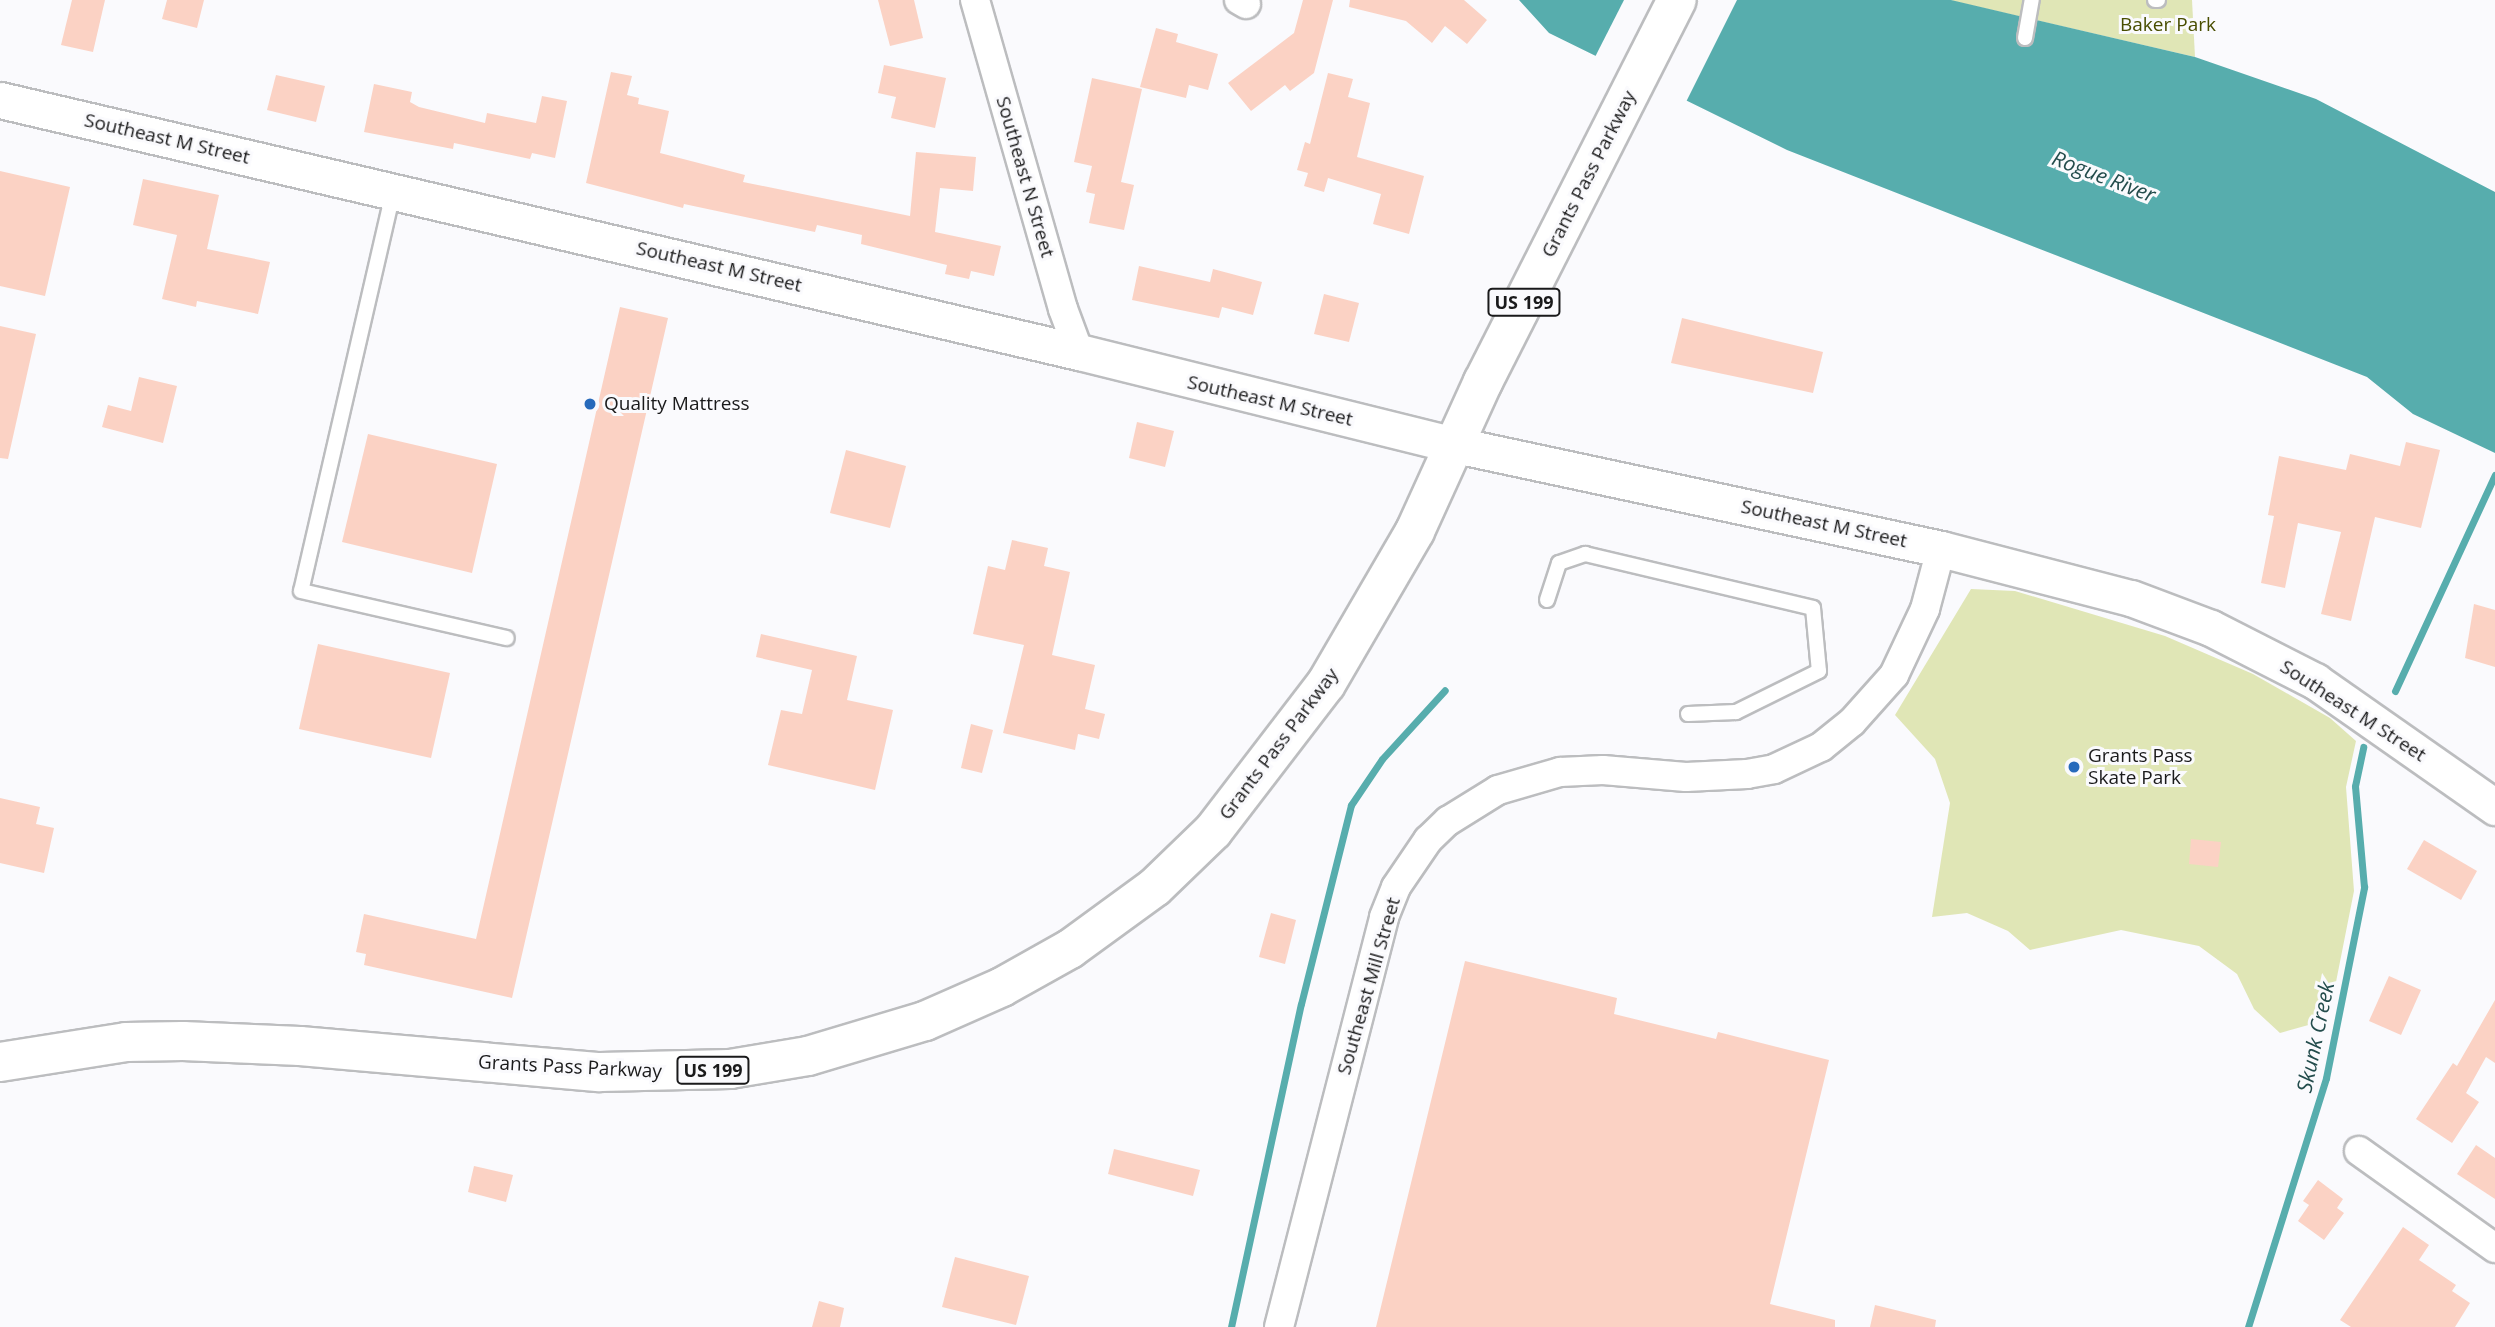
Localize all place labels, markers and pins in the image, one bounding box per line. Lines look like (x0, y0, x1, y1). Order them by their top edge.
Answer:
place label: Quality Mattress (604, 393, 750, 415)
marker: Quality Mattress (582, 396, 598, 412)
place label: Grants Pass Skate Park (2088, 745, 2193, 789)
marker: Grants Pass Skate Park (2066, 759, 2082, 775)

